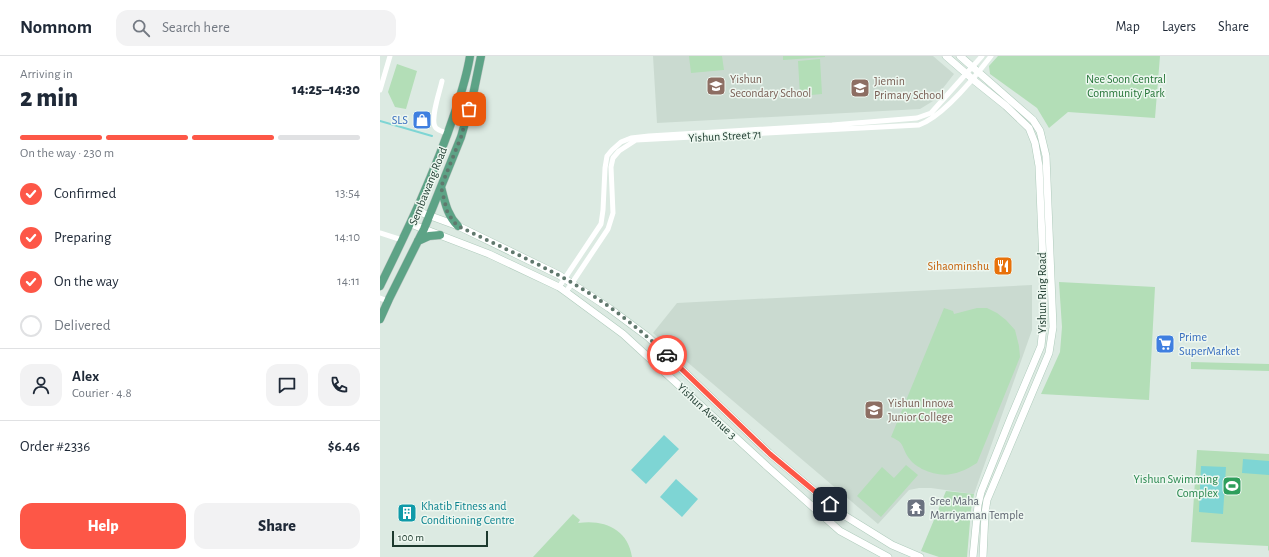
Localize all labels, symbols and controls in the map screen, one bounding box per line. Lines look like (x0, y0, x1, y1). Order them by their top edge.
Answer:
search box (116, 10, 396, 46)
icon: search (130, 17, 152, 39)
text: Nomnom (20, 18, 92, 37)
text: Search here (162, 20, 230, 35)
text: Map (1115, 20, 1140, 34)
text: Layers (1162, 20, 1196, 34)
text: Share (1218, 20, 1249, 34)
text: Arriving in (20, 68, 73, 81)
place label: Yishun Secondary School (730, 73, 811, 100)
park label: Nee Soon Central Community Park (1086, 73, 1166, 100)
school or university icon: Yishun Secondary School (705, 75, 727, 97)
place label: Jiemin Primary School (874, 75, 944, 102)
school or university icon: Jiemin Primary School (849, 77, 871, 99)
text: 14:25–14:30 (292, 82, 360, 97)
text: 2 min (20, 85, 78, 111)
pin (452, 92, 486, 126)
icon: bag (458, 98, 480, 120)
shop icon: SLS (411, 109, 433, 131)
place label: SLS (392, 114, 408, 126)
street label: Yishun Street 71 (688, 128, 762, 144)
street label: Sembawang Road (407, 145, 449, 227)
text: On the way · 230 m (20, 147, 114, 160)
icon: check (20, 183, 42, 205)
text: Confirmed (54, 186, 116, 201)
text: 13:54 (336, 187, 360, 200)
icon: check (20, 227, 42, 249)
text: Preparing (54, 230, 111, 245)
text: 14:10 (335, 231, 360, 244)
street label: Yishun Ring Road (1036, 252, 1048, 334)
restaurant icon: Sihaominshu (992, 255, 1014, 277)
place label: Sihaominshu (927, 260, 989, 272)
icon: check (20, 271, 42, 293)
text: On the way (54, 274, 119, 289)
text: 14:11 (337, 275, 360, 288)
text: Delivered (54, 318, 111, 333)
place label: Prime SuperMarket (1179, 331, 1240, 357)
supermarket icon: Prime SuperMarket (1154, 333, 1176, 355)
courier (647, 335, 687, 375)
icon: car (656, 344, 678, 366)
button: person (20, 364, 62, 406)
button: chat (266, 364, 308, 406)
button: phone (318, 364, 360, 406)
text: Alex (72, 369, 99, 384)
street label: Yishun Avenue 3 (675, 381, 739, 441)
text: Courier · 4.8 (72, 387, 132, 400)
place label: Yishun Innova Junior College (888, 397, 954, 423)
school or university icon: Yishun Innova Junior College (863, 399, 885, 421)
text: Order #2336 (20, 439, 90, 454)
text: $6.46 (328, 439, 360, 454)
place label: Yishun Swimming Complex (1134, 473, 1218, 499)
sports icon: Yishun Swimming Complex (1221, 475, 1243, 497)
pin (813, 487, 847, 521)
icon: home (819, 493, 841, 515)
place label: Sree Maha Marriyaman Temple (930, 495, 1024, 522)
temple icon: Sree Maha Marriyaman Temple (905, 497, 927, 519)
place label: Khatib Fitness and Conditioning Centre (421, 500, 515, 526)
building icon: Khatib Fitness and Conditioning Centre (396, 502, 418, 524)
button: Help (20, 503, 186, 549)
button: Share (194, 503, 360, 549)
scale bar (392, 529, 488, 548)
text: 100 m (398, 532, 424, 543)

